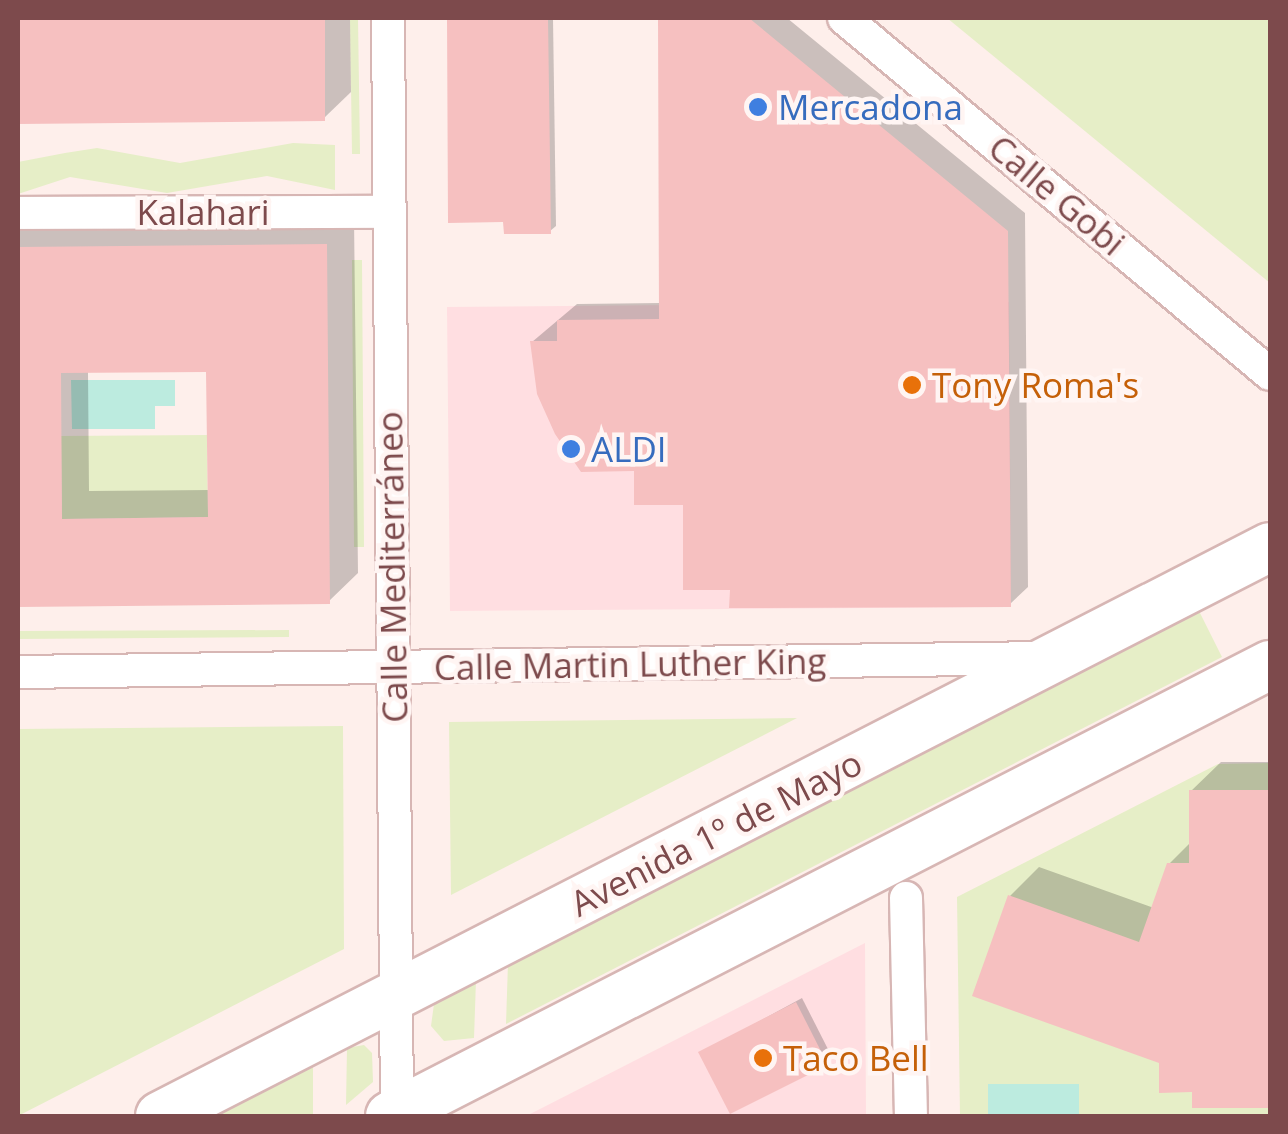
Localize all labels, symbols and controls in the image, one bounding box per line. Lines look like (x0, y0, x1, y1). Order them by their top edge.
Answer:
place label: Mercadona (778, 86, 963, 128)
marker: Mercadona (747, 96, 769, 118)
street label: Calle Gobi (980, 126, 1134, 264)
street label: Kalahari (136, 191, 270, 233)
place label: Tony Roma's (932, 364, 1139, 406)
marker: Tony Roma's (901, 374, 923, 396)
street label: Calle Mediterráneo (368, 411, 416, 723)
place label: ALDI (591, 428, 667, 470)
marker: ALDI (560, 438, 582, 460)
street label: Calle Martin Luther King (433, 640, 827, 688)
street label: Avenida 1º de Mayo (563, 741, 869, 925)
place label: Taco Bell (783, 1037, 929, 1079)
marker: Taco Bell (752, 1047, 774, 1069)

